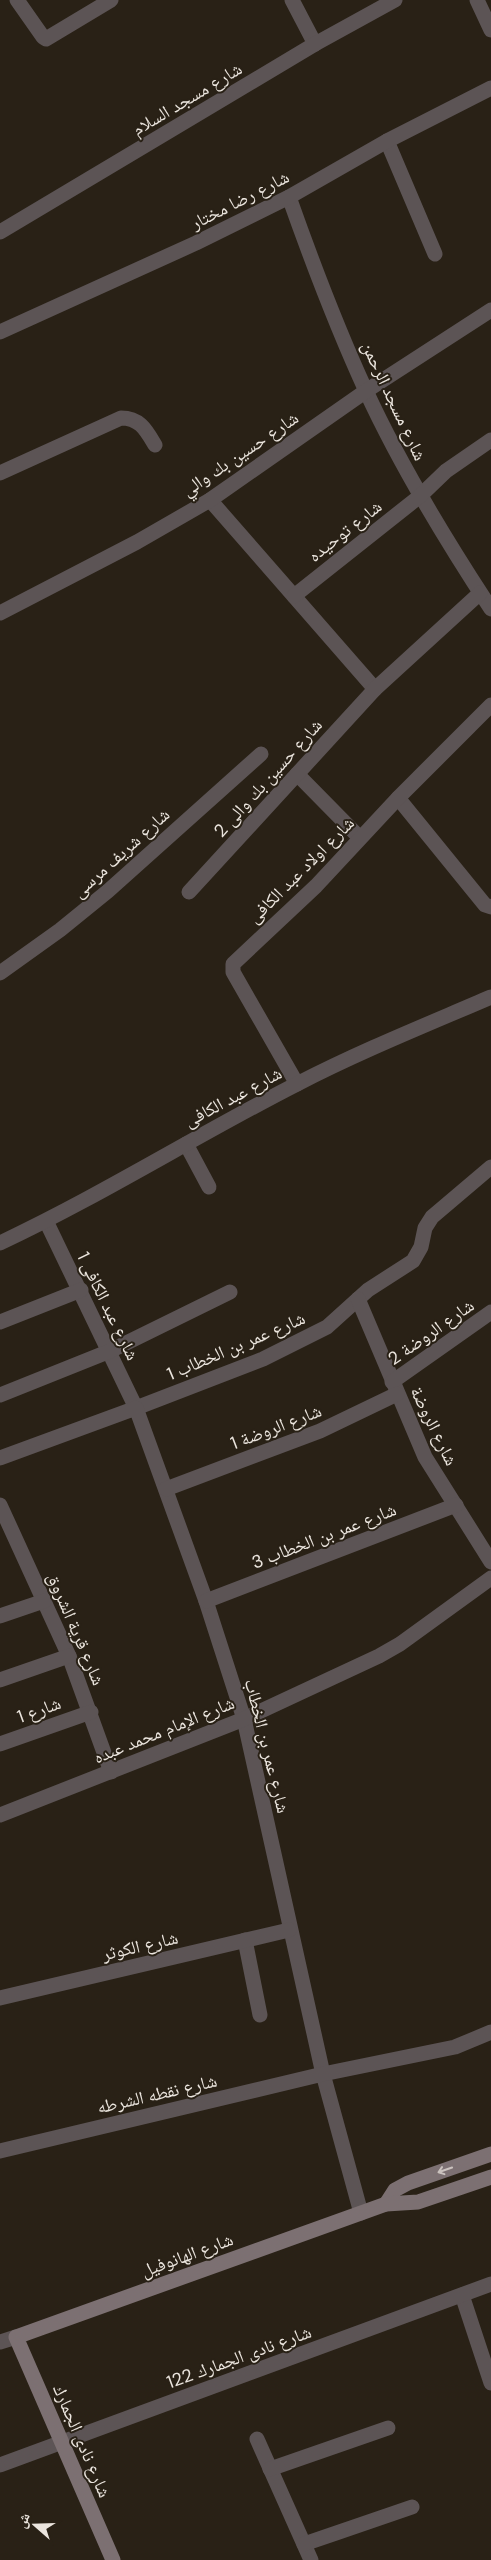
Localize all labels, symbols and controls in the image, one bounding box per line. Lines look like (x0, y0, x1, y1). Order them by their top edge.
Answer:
street label: شارع مسجد السلام (128, 57, 246, 141)
street label: شارع رضا مختار (186, 165, 293, 236)
street label: شارع مسجد الرحمن (356, 337, 432, 465)
street label: شارع حسين بك والي (177, 406, 305, 504)
street label: شارع توحيده (303, 495, 387, 567)
street label: شارع حسين بك والى 2 (208, 714, 328, 842)
street label: شارع شريف مرسى (67, 803, 175, 903)
street label: شارع اولاد عبد الكافى (242, 811, 360, 929)
street label: شارع عبد الكافى (180, 1061, 286, 1133)
street label: شارع عبد الكافى 1 (71, 1248, 145, 1364)
street label: شارع الروضة 2 (383, 1293, 479, 1371)
street label: شارع عمر بن الخطاب 1 (163, 1306, 309, 1386)
street label: شارع الروضة (405, 1382, 463, 1470)
street label: شارع الروضة 1 (227, 1399, 325, 1455)
street label: شارع عمر بن الخطاب 3 (248, 1497, 400, 1575)
street label: شارع قرية الشروق (41, 1569, 111, 1689)
street label: شارع عمر بن الخطاب (239, 1676, 295, 1816)
street label: شارع 1 (14, 1691, 64, 1729)
street label: شارع الإمام محمد عبده (90, 1691, 238, 1769)
street label: شارع الكوثر (99, 1926, 180, 1967)
street label: شارع نقطه الشرطه (95, 2069, 219, 2119)
one-way arrow (438, 2166, 453, 2175)
street label: شارع الهانوفيل (138, 2227, 236, 2283)
street label: شارع نادى الجمارك 122 (163, 2320, 315, 2394)
street label: شارع نادى الجمارك (47, 2381, 117, 2501)
north arrow (10, 2500, 60, 2550)
text: ش (12, 2510, 34, 2531)

